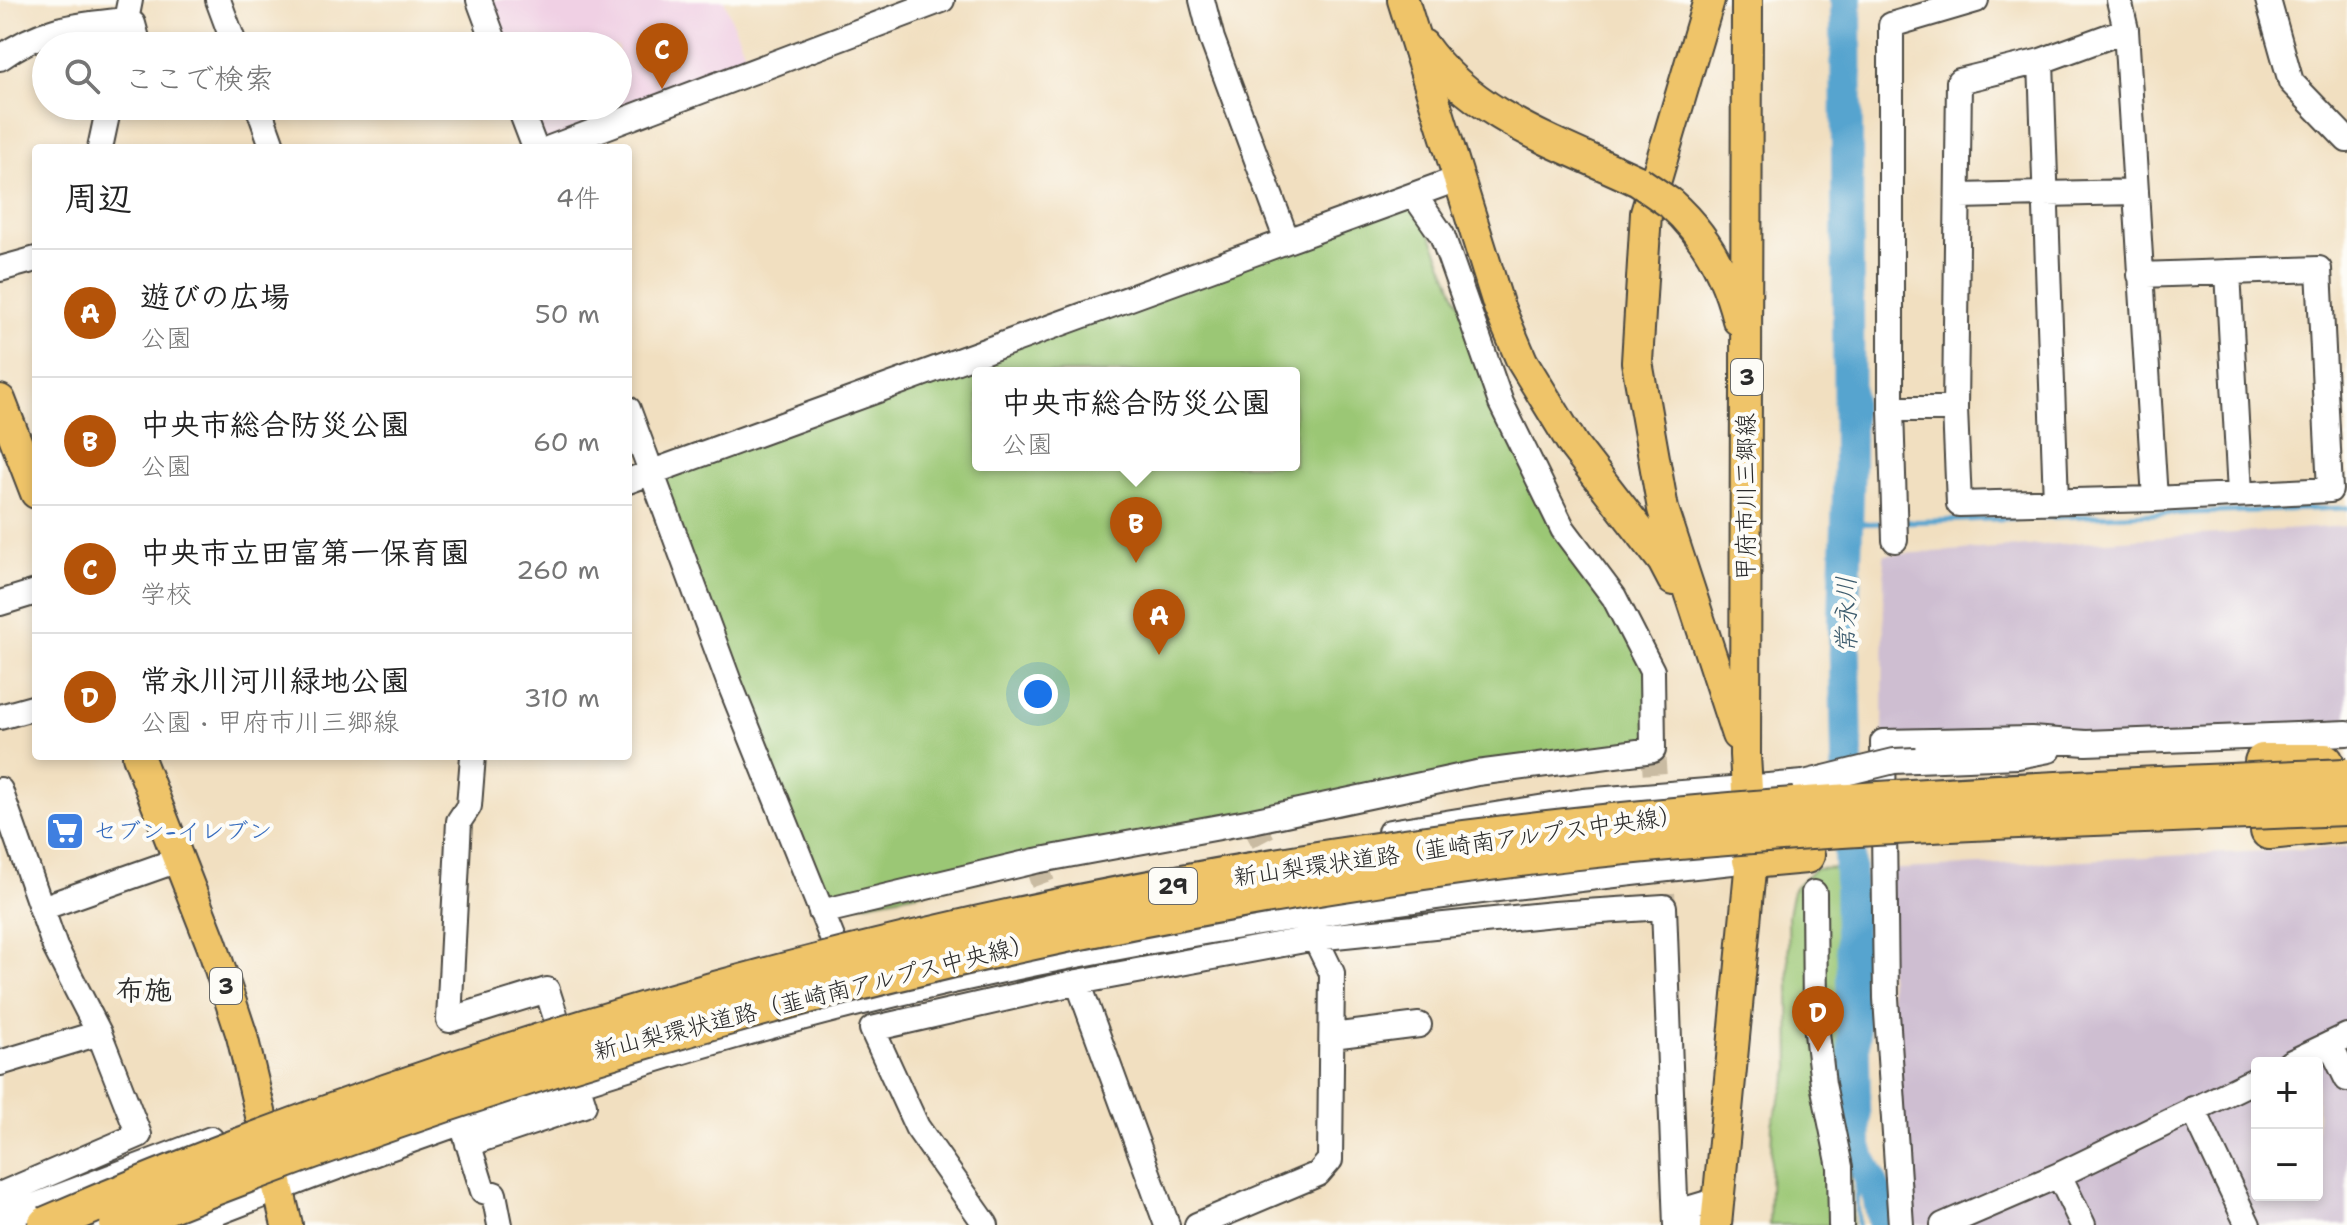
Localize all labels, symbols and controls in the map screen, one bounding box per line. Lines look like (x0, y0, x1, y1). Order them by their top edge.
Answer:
pin: C (636, 23, 688, 89)
search box (32, 32, 632, 120)
icon: search (60, 54, 104, 98)
text: ここで検索 (124, 58, 274, 99)
text: 周辺 (64, 175, 132, 221)
text: 4件 (556, 180, 600, 215)
text: 遊びの広場 (140, 276, 290, 317)
text: A (80, 296, 100, 331)
text: 50 m (535, 296, 600, 331)
text: 公園 (140, 320, 192, 355)
road number: 3 (1731, 359, 1763, 395)
popup (972, 367, 1300, 471)
text: 中央市総合防災公園 (1001, 382, 1271, 423)
text: 中央市総合防災公園 (140, 404, 410, 445)
street label: 甲府市川三郷線 (1730, 413, 1762, 581)
text: B (82, 424, 98, 459)
text: 60 m (533, 424, 600, 459)
text: 公園 (1001, 426, 1053, 461)
text: 公園 (140, 448, 192, 483)
pin: B (1110, 497, 1162, 563)
text: 中央市立田富第一保育園 (140, 532, 470, 573)
text: C (82, 552, 98, 587)
text: 260 m (516, 552, 600, 587)
text: 学校 (140, 576, 192, 611)
water label: 常永川 (1828, 576, 1863, 654)
pin: A (1133, 589, 1185, 655)
text: 常永川河川緑地公園 (140, 660, 410, 701)
your location (1018, 674, 1058, 714)
text: D (81, 680, 99, 715)
text: 310 m (524, 680, 600, 715)
text: 公園 · 甲府市川三郷線 (140, 704, 399, 739)
street label: 新山梨環状道路（韮崎南アルプス中央線） (1231, 799, 1685, 893)
supermarket icon: セブン-イレブン (44, 810, 86, 852)
place label: セブン-イレブン (93, 815, 273, 847)
road number: 29 (1149, 868, 1197, 904)
street label: 新山梨環状道路（韮崎南アルプス中央線） (590, 927, 1038, 1067)
road number: 3 (210, 968, 242, 1004)
district label: 布施 (116, 971, 172, 1009)
pin: D (1792, 986, 1844, 1052)
map controls (2251, 1057, 2323, 1201)
button: + (2251, 1057, 2323, 1129)
button: − (2251, 1129, 2323, 1201)

